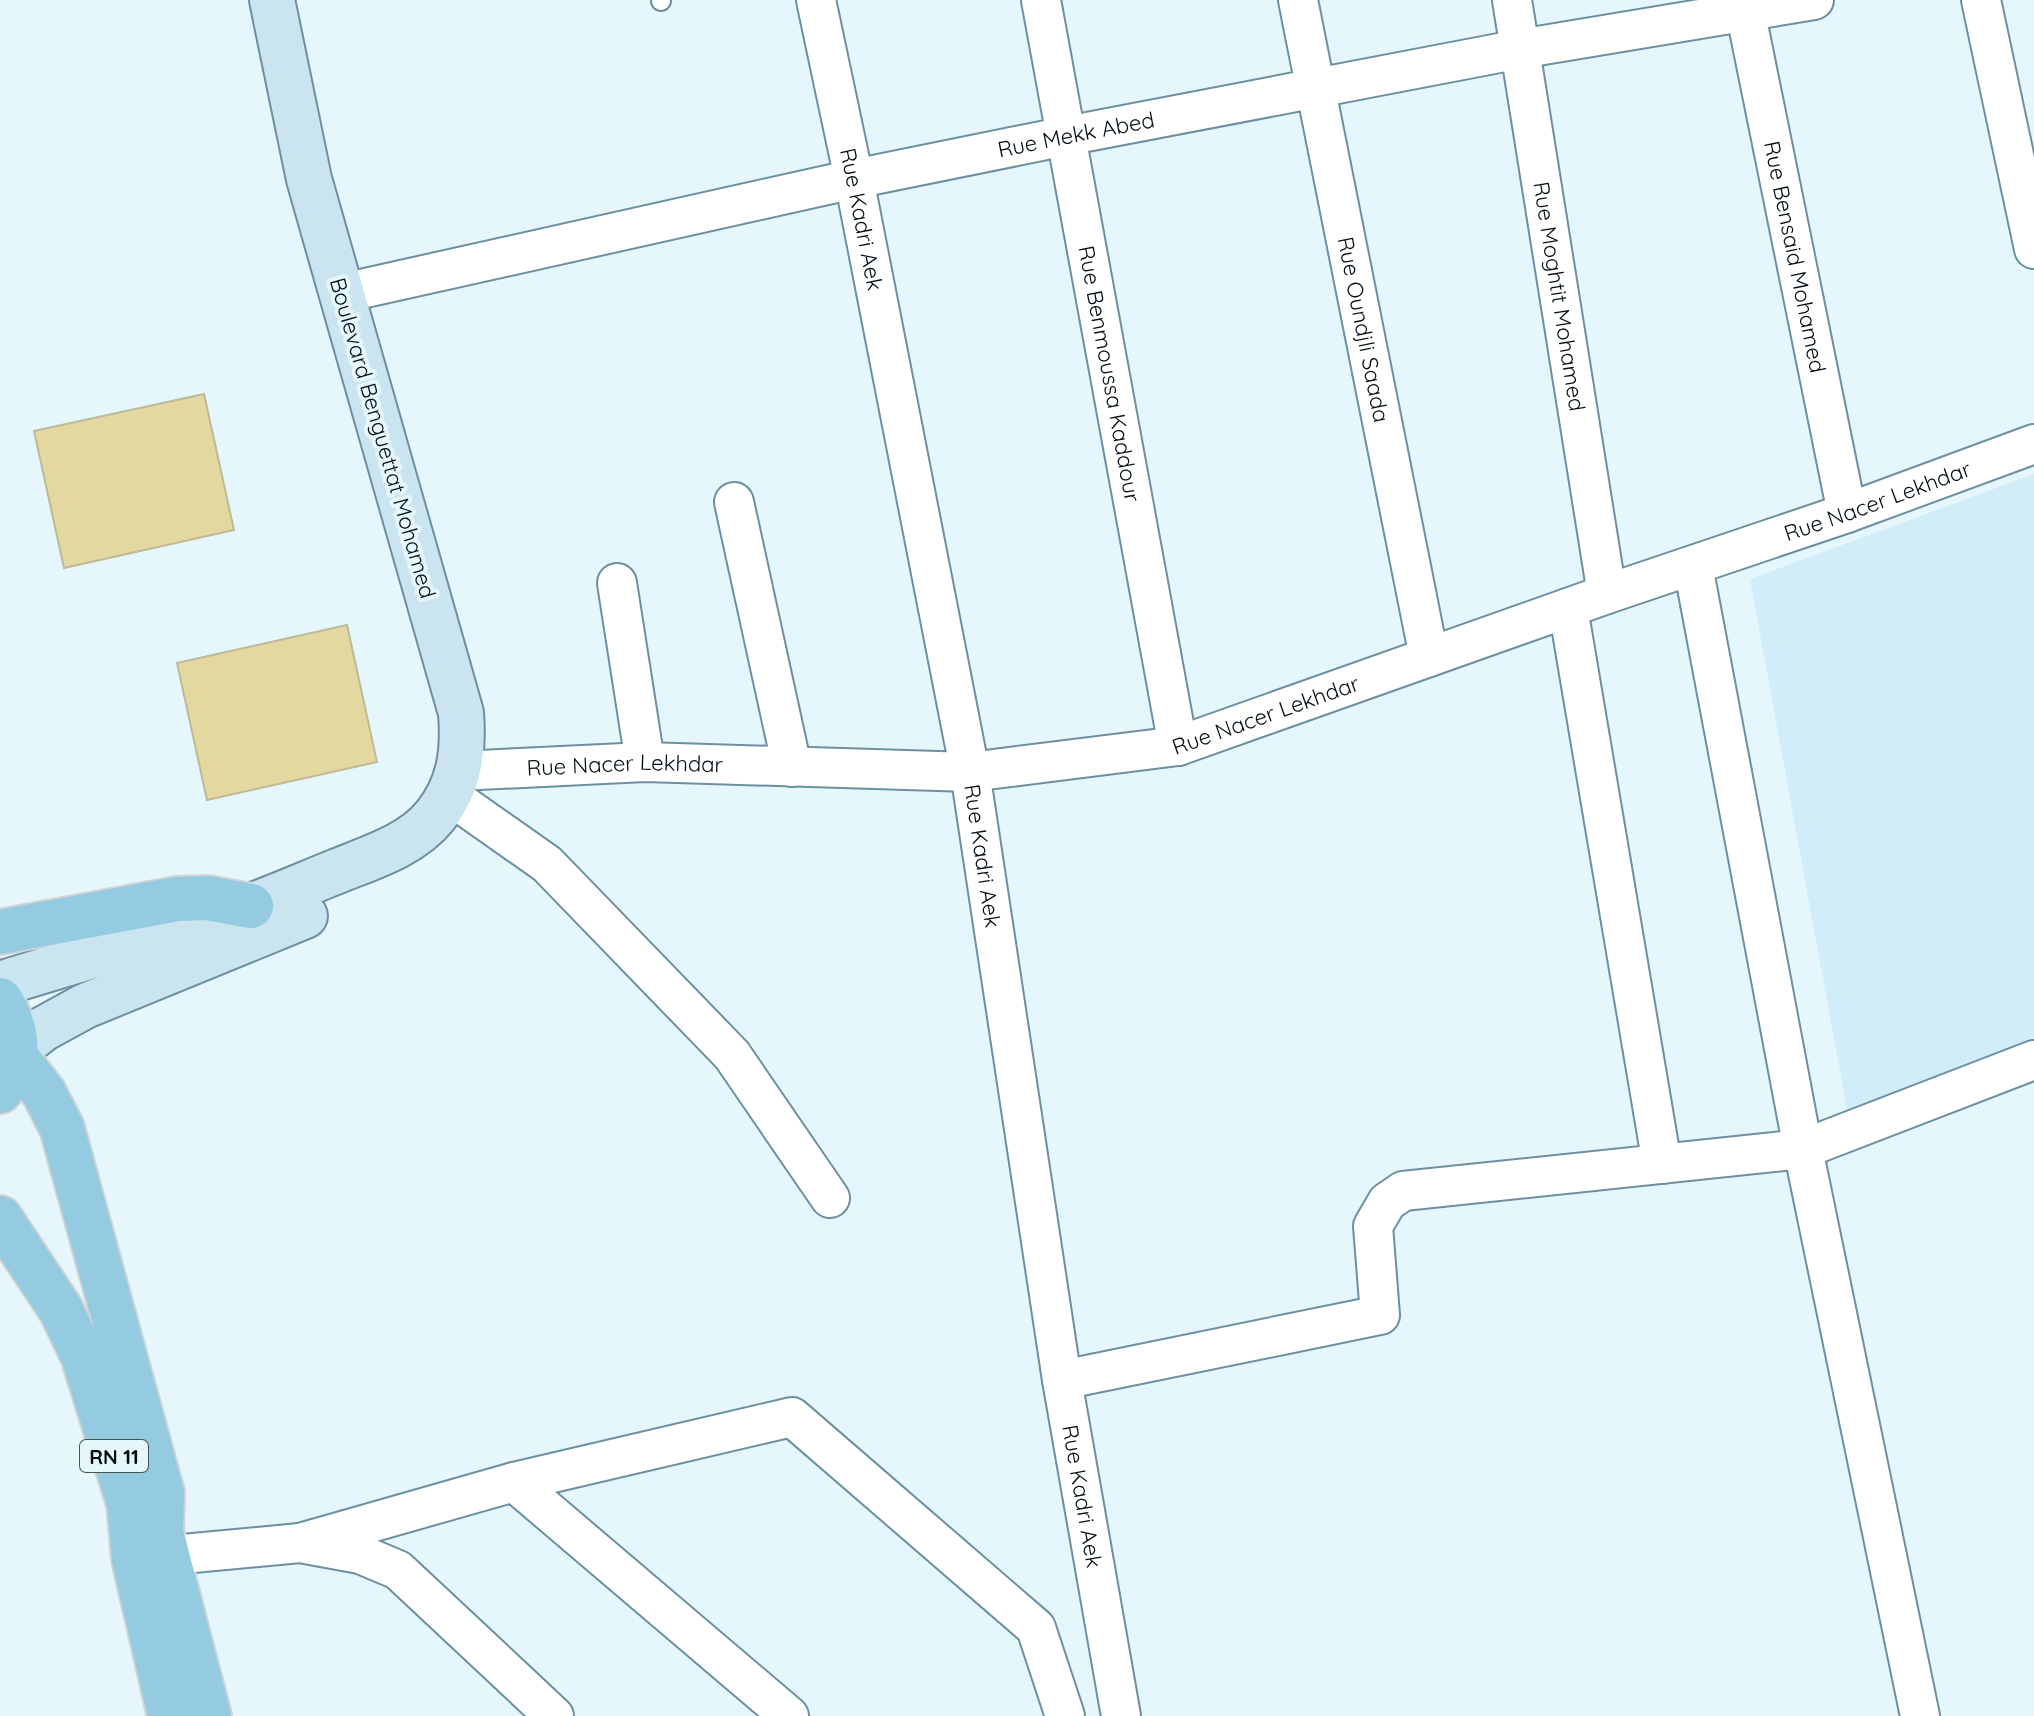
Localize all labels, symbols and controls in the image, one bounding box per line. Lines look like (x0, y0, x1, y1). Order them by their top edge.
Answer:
street label: Rue Mekk Abed (995, 105, 1157, 164)
street label: Rue Bensaid Mohamed (1758, 138, 1832, 375)
street label: Rue Kadri Aek (834, 145, 890, 293)
street label: Rue Moghtit Mohamed (1527, 179, 1592, 413)
street label: Rue Oundjli Saada (1332, 234, 1396, 425)
street label: Rue Benmoussa Kaddour (1072, 243, 1147, 505)
street label: Boulevard Benguettat Mohamed (324, 274, 442, 602)
street label: Rue Nacer Lekhdar (1780, 454, 1975, 547)
street label: Rue Nacer Lekhdar (1168, 669, 1364, 761)
street label: Rue Nacer Lekhdar (526, 748, 724, 782)
street label: Rue Kadri Aek (958, 782, 1007, 929)
street label: Rue Kadri Aek (1056, 1422, 1109, 1570)
road number: RN 11 (80, 1440, 148, 1472)

